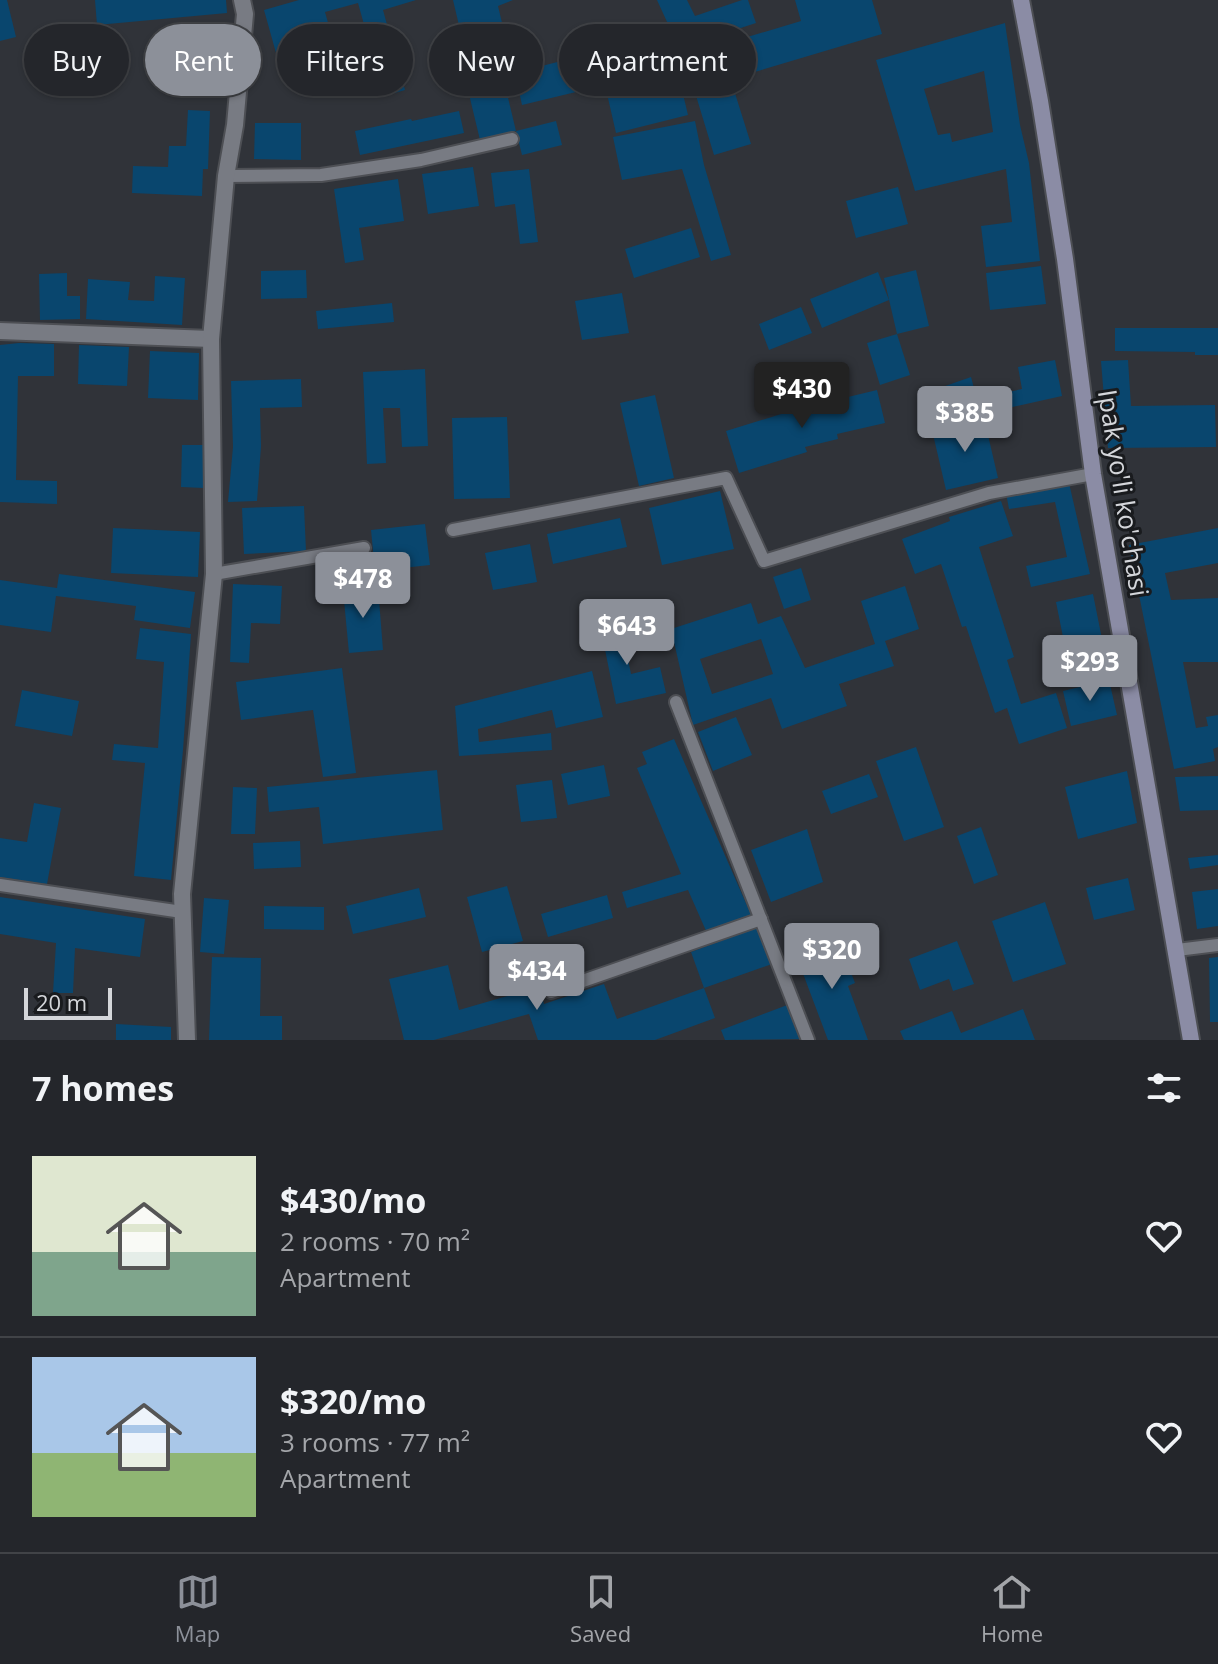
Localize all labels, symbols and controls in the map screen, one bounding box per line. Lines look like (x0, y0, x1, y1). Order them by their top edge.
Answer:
chip: Buy (24, 24, 129, 96)
chip: Rent (145, 24, 261, 96)
chip: Filters (277, 24, 413, 96)
chip: New (429, 24, 543, 96)
chip: Apartment (559, 24, 756, 96)
pin: $430 (755, 362, 849, 430)
text: $430 (772, 370, 832, 406)
pin: $385 (918, 386, 1012, 454)
street label: Ipak yo'li ko'chasi (1090, 387, 1158, 599)
text: $385 (935, 394, 995, 430)
pin: $478 (316, 552, 410, 620)
text: $478 (333, 560, 393, 596)
pin: $643 (580, 599, 674, 667)
text: $643 (597, 607, 657, 643)
pin: $293 (1043, 635, 1137, 703)
text: $293 (1060, 643, 1120, 679)
pin: $320 (785, 923, 879, 991)
text: $320 (802, 931, 862, 967)
pin: $434 (490, 944, 584, 1012)
text: $434 (507, 952, 567, 988)
scale bar (24, 984, 112, 1020)
text: 20 m (36, 987, 87, 1017)
text: 7 homes (32, 1065, 174, 1111)
icon: filters (1142, 1066, 1186, 1110)
text: $430/mo (280, 1177, 426, 1223)
icon: home (96, 1188, 192, 1284)
icon: heart (1142, 1214, 1186, 1258)
text: 2 rooms · 70 m² (280, 1223, 470, 1259)
text: Apartment (280, 1259, 411, 1295)
text: $320/mo (280, 1378, 426, 1424)
icon: home (96, 1389, 192, 1485)
icon: heart (1142, 1415, 1186, 1459)
text: 3 rooms · 77 m² (280, 1424, 470, 1460)
text: Apartment (280, 1460, 411, 1496)
tab: Map (175, 1570, 220, 1648)
tab: Saved (570, 1570, 631, 1648)
tab: Home (981, 1570, 1043, 1648)

